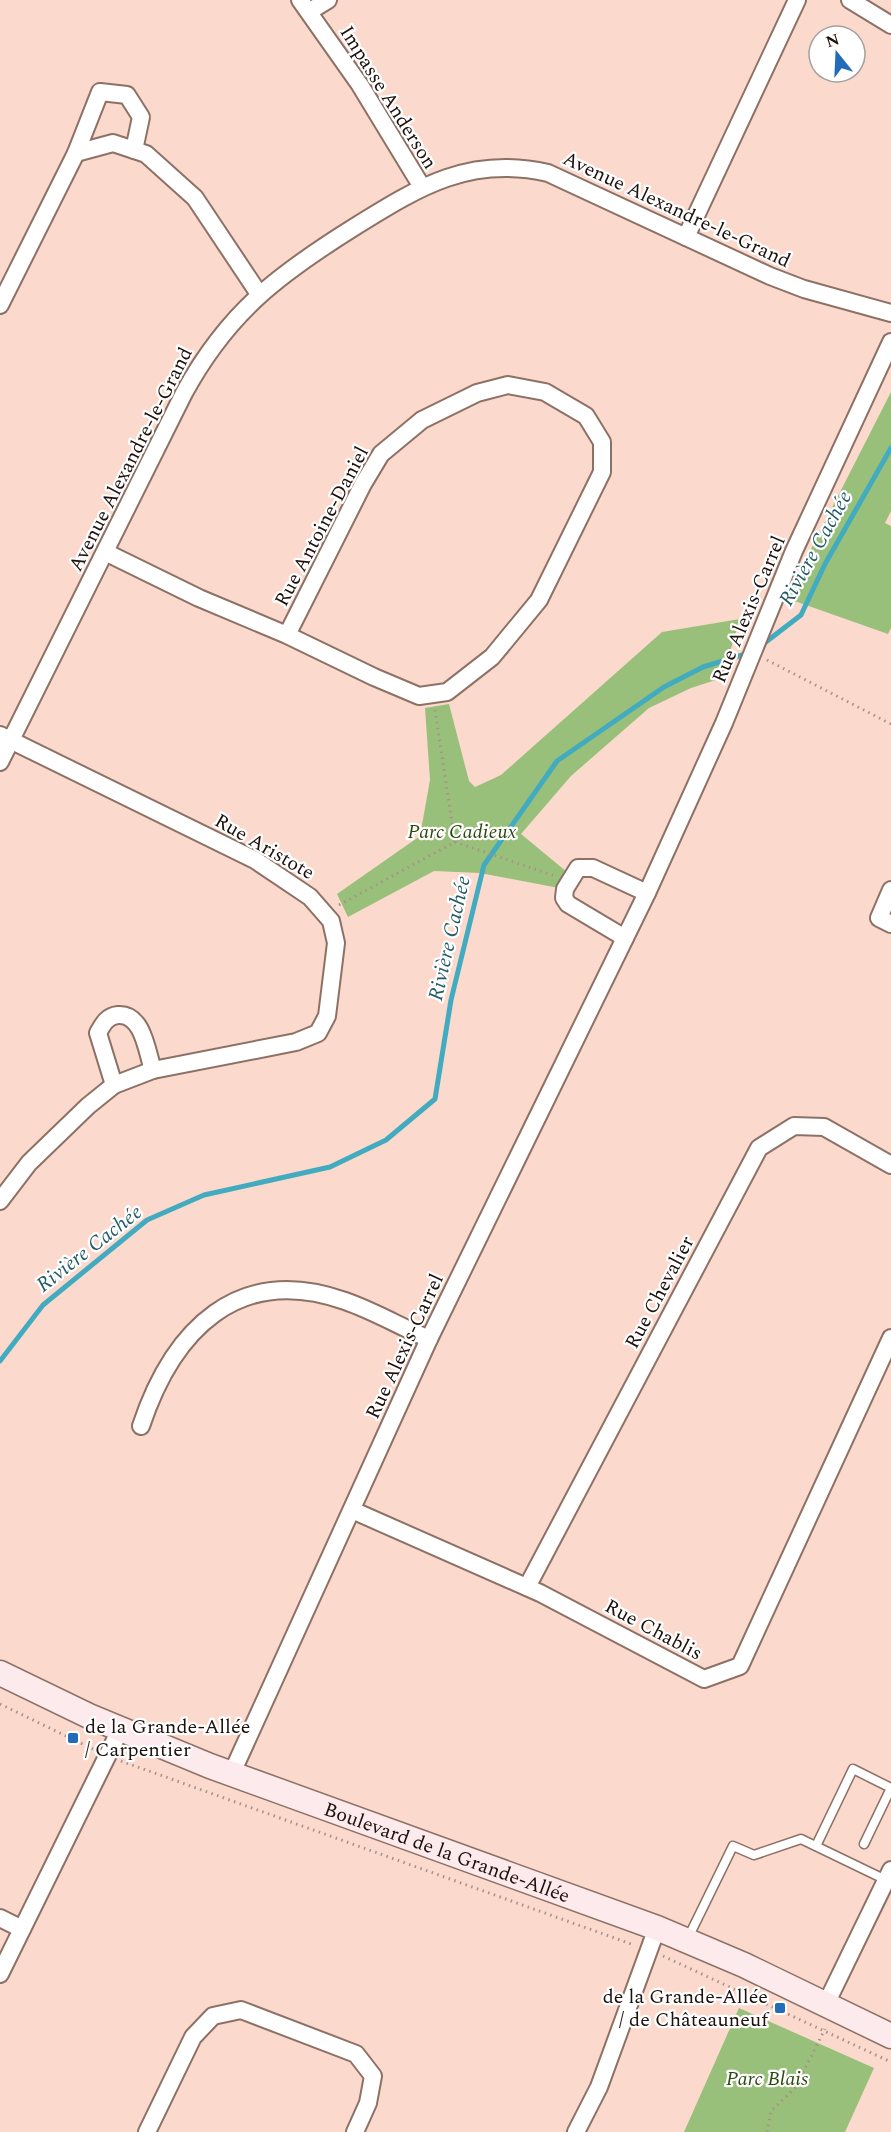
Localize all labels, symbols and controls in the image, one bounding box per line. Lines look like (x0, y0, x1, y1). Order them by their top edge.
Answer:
street label: Impasse Anderson (332, 20, 444, 175)
north arrow (807, 24, 867, 84)
text: N (823, 27, 843, 54)
street label: Avenue Alexandre-le-Grand (558, 144, 795, 276)
street label: Avenue Alexandre-le-Grand (61, 342, 201, 577)
street label: Rue Antoine-Daniel (267, 441, 377, 612)
water label: Rivière Cachée (771, 485, 861, 612)
street label: Rue Alexis-Carrel (704, 531, 793, 688)
street label: Rue Aristote (209, 806, 320, 888)
park label: Parc Cadieux (408, 817, 517, 847)
water label: Rivière Cachée (420, 872, 480, 1004)
water label: Rivière Cachée (30, 1197, 150, 1301)
street label: Rue Chevalier (618, 1231, 702, 1354)
street label: Rue Alexis-Carrel (358, 1269, 452, 1424)
street label: Rue Chablis (599, 1592, 708, 1668)
place label: de la Grande-Allée / Carpentier (85, 1712, 250, 1765)
marker: de la Grande-Allée / Carpentier (66, 1731, 80, 1745)
street label: Boulevard de la Grande-Allée (319, 1794, 574, 1911)
place label: de la Grande-Allée / de Châteauneuf (603, 1982, 770, 2035)
marker: de la Grande-Allée / de Châteauneuf (773, 2001, 787, 2015)
park label: Parc Blais (726, 2064, 808, 2094)

